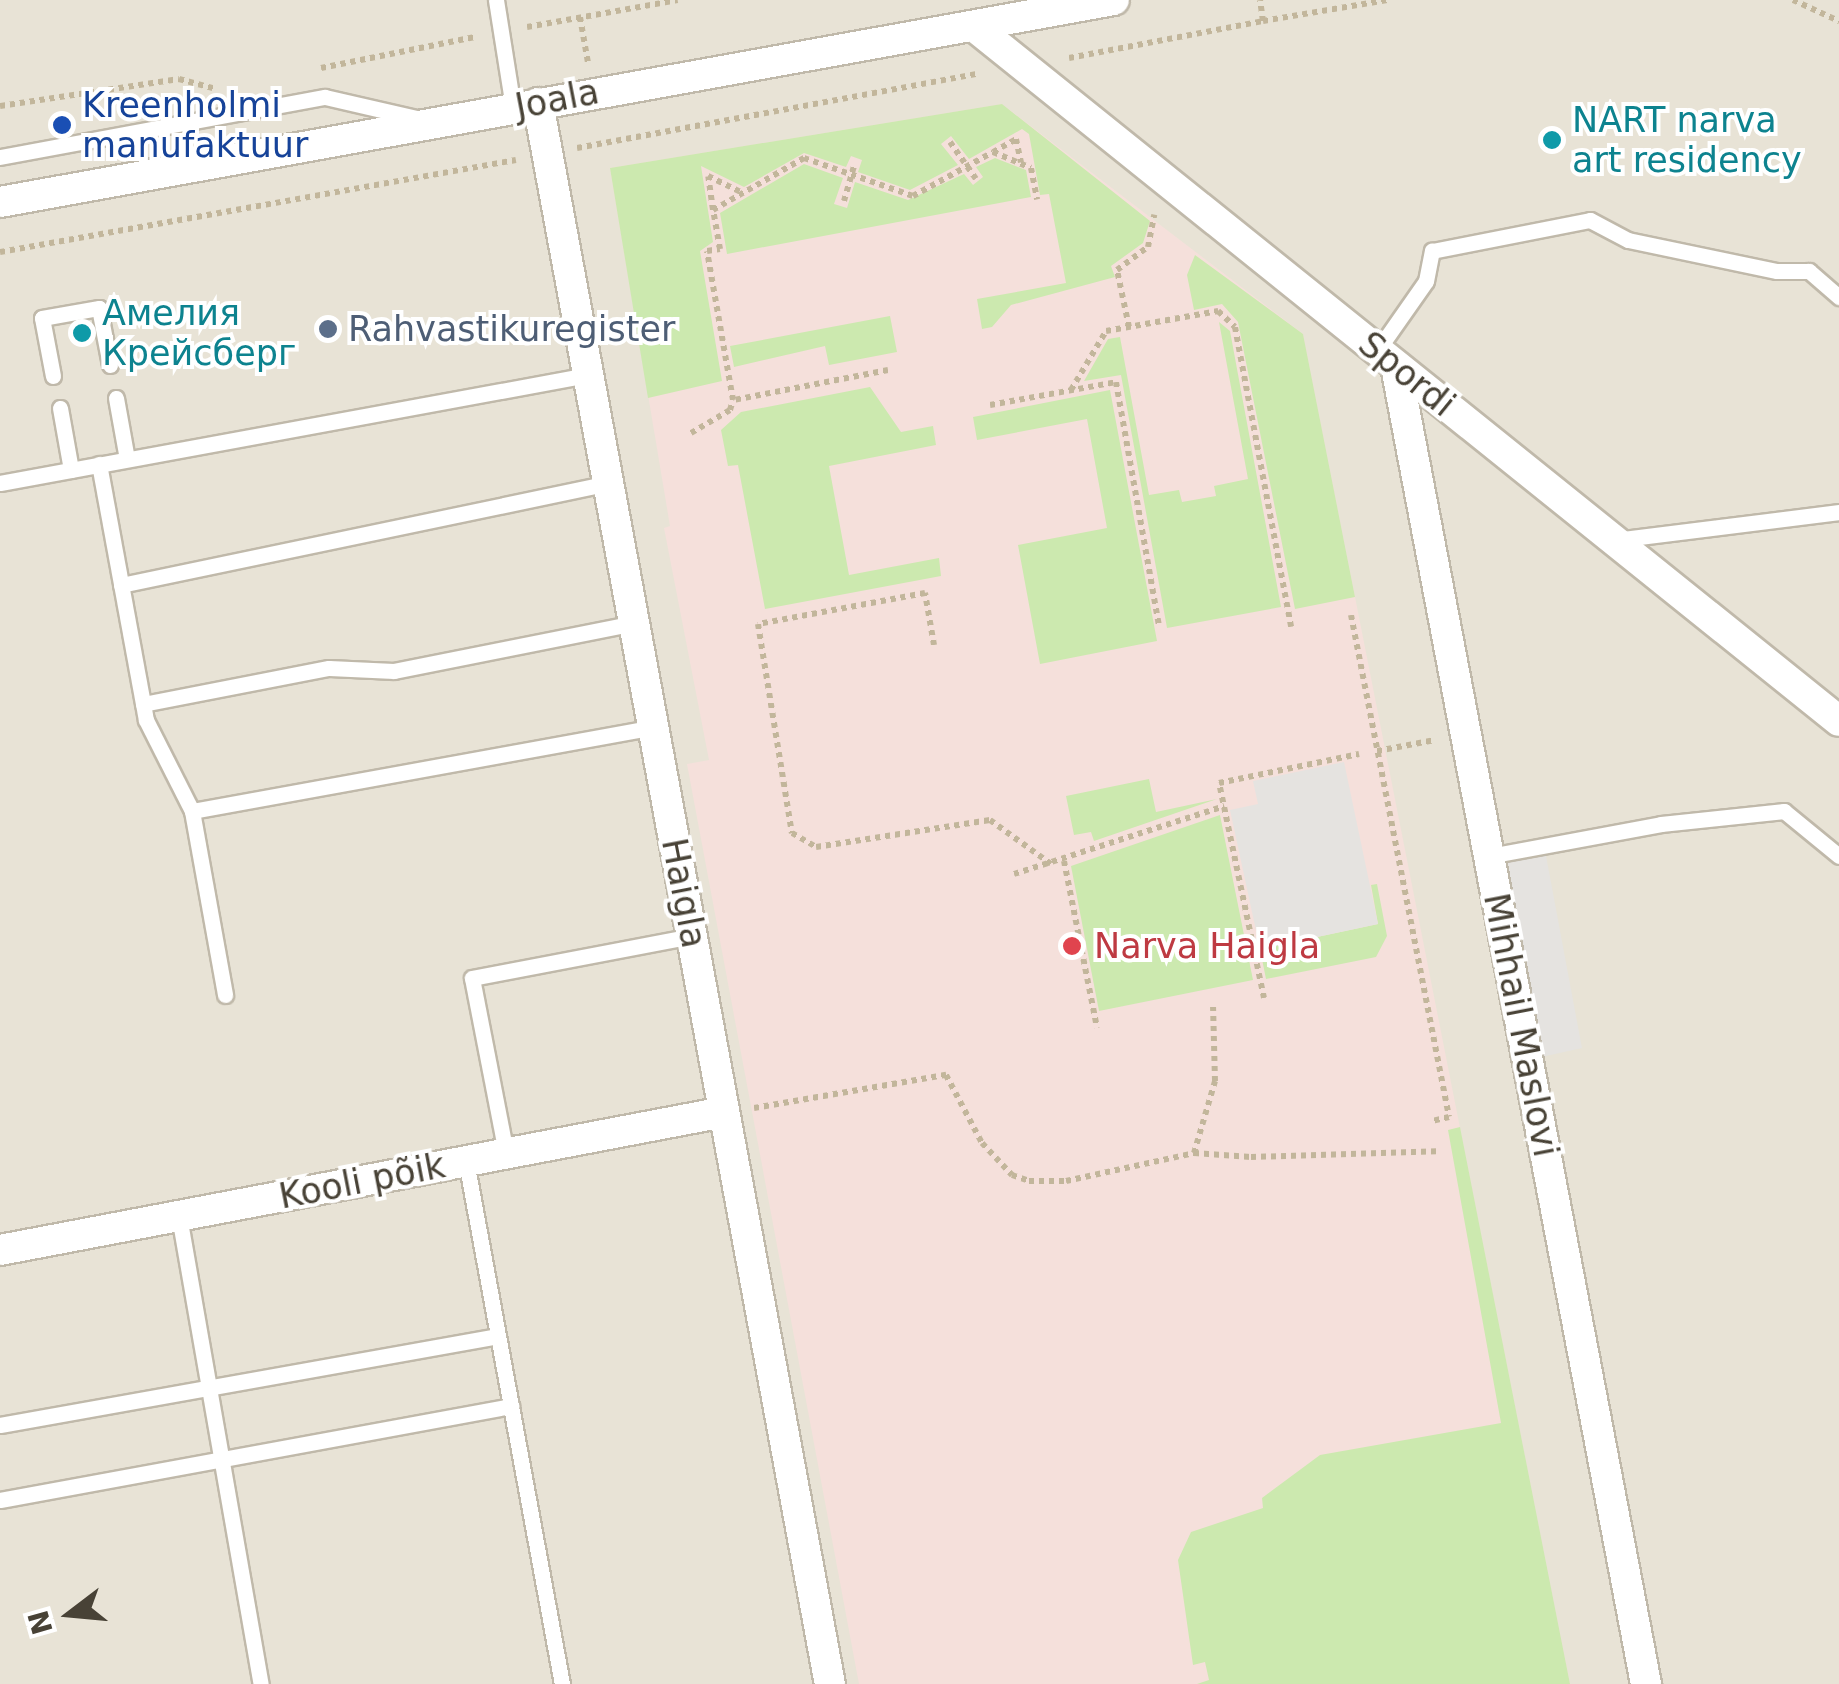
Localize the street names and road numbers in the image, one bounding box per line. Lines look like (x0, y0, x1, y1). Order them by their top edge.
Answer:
street label: Joala (512, 70, 602, 128)
street label: Spordi (1350, 323, 1464, 425)
street label: Haigla (653, 835, 715, 951)
street label: Mihhail Maslovi (1475, 890, 1567, 1160)
street label: Kooli põik (275, 1144, 449, 1218)

